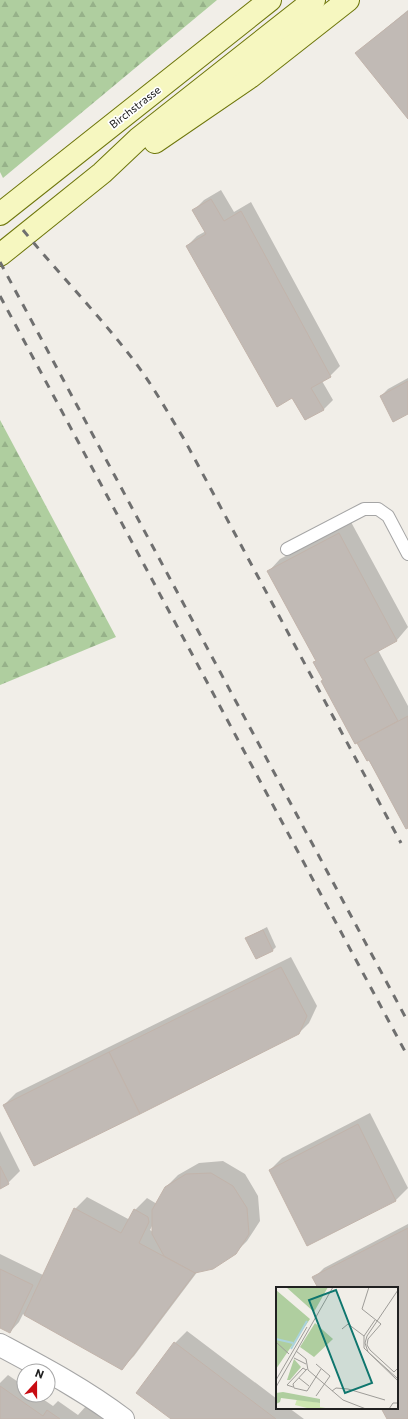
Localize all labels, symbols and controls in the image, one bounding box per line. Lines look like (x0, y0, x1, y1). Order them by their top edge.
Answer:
street label: Birchstrasse (107, 83, 163, 131)
inset map (276, 1287, 398, 1409)
north arrow (16, 1363, 56, 1403)
text: N (34, 1366, 46, 1381)

